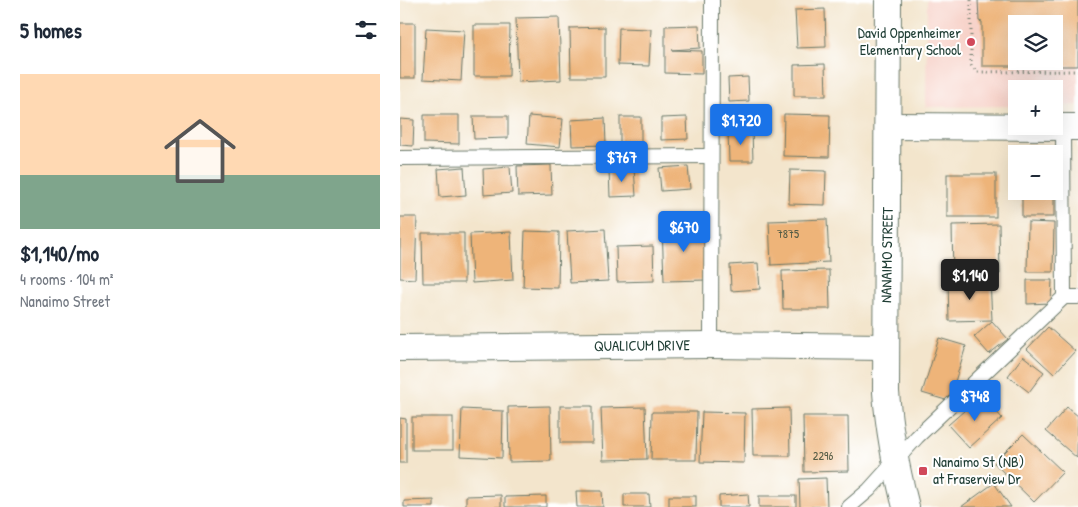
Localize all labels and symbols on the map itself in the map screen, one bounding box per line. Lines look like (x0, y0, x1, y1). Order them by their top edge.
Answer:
place label: David Oppenheimer Elementary School (858, 22, 961, 60)
marker: David Oppenheimer Elementary School (965, 36, 977, 48)
pin: $1,720 (700, 104, 782, 146)
pin: $767 (592, 140, 652, 183)
street label: NANAIMO STREET (875, 206, 898, 303)
pin: $670 (654, 210, 714, 253)
house number: 7875 (777, 225, 799, 242)
pin: $1,140 (929, 258, 1011, 301)
street label: QUALICUM DRIVE (594, 334, 690, 356)
pin: $748 (945, 380, 1005, 422)
house number: 2296 (813, 447, 833, 464)
place label: Nanaimo St (NB) at Fraserview Dr (933, 451, 1024, 489)
marker: Nanaimo St (NB) at Fraserview Dr (917, 465, 929, 477)

